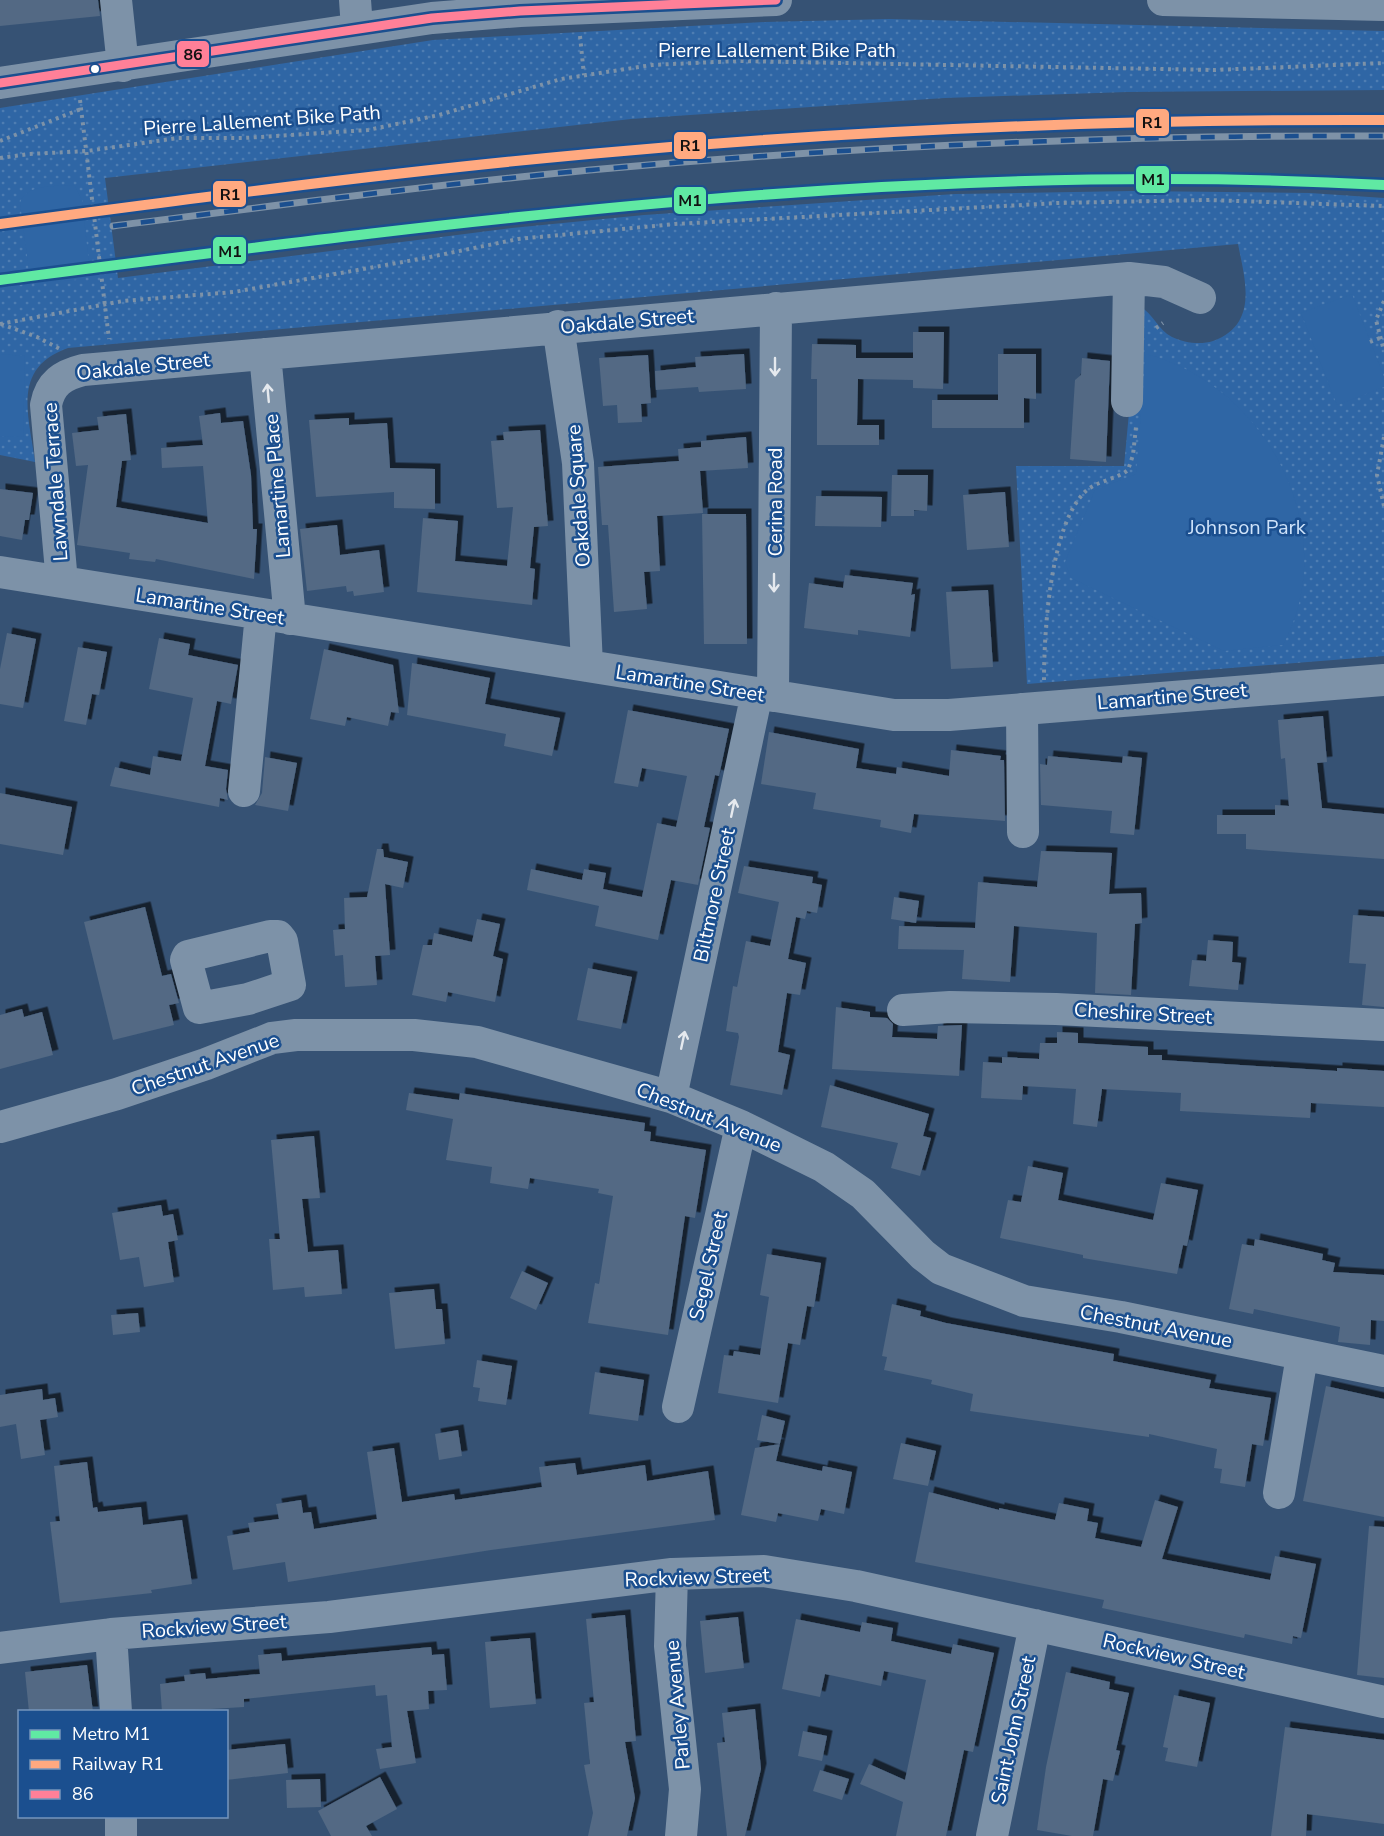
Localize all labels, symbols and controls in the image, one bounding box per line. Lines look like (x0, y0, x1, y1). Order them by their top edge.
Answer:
street label: Pierre Lallement Bike Path (658, 37, 896, 64)
line badge: 86 (176, 40, 210, 68)
text: 86 (183, 44, 203, 66)
unlabelled marker (89, 63, 101, 75)
street label: Pierre Lallement Bike Path (142, 99, 382, 142)
line badge: R1 (1135, 108, 1170, 137)
text: R1 (1142, 112, 1162, 134)
line badge: R1 (673, 131, 707, 160)
text: R1 (680, 135, 700, 157)
line badge: M1 (1135, 165, 1170, 194)
text: M1 (1141, 169, 1165, 191)
line badge: R1 (212, 180, 247, 208)
text: R1 (220, 184, 240, 206)
line badge: M1 (673, 186, 707, 215)
text: M1 (678, 190, 702, 212)
line badge: M1 (212, 236, 247, 265)
text: M1 (218, 241, 242, 263)
street label: Oakdale Street (559, 302, 696, 341)
street label: Oakdale Street (75, 346, 212, 387)
one-way arrow (769, 356, 781, 376)
one-way arrow (262, 384, 273, 404)
street label: Lawndale Terrace (36, 402, 75, 562)
street label: Lamartine Place (258, 413, 297, 559)
street label: Oakdale Square (560, 424, 597, 568)
street label: Cerina Road (762, 448, 789, 556)
park label: Johnson Park (1187, 514, 1307, 541)
one-way arrow (768, 572, 780, 592)
street label: Lamartine Street (134, 581, 287, 632)
street label: Lamartine Street (614, 658, 767, 709)
street label: Lamartine Street (1096, 676, 1249, 716)
one-way arrow (727, 799, 739, 818)
street label: Biltmore Street (687, 825, 742, 965)
street label: Cheshire Street (1073, 996, 1214, 1031)
street label: Chestnut Avenue (128, 1027, 283, 1102)
one-way arrow (678, 1031, 689, 1050)
street label: Chestnut Avenue (632, 1076, 786, 1159)
street label: Segel Street (683, 1208, 734, 1323)
street label: Chestnut Avenue (1077, 1298, 1234, 1355)
street label: Rockview Street (624, 1561, 771, 1594)
street label: Rockview Street (141, 1608, 288, 1645)
street label: Rockview Street (1100, 1627, 1249, 1686)
street label: Parley Avenue (658, 1639, 697, 1771)
street label: Saint John Street (985, 1652, 1043, 1807)
legend (18, 1710, 228, 1818)
text: Metro M1 (72, 1722, 150, 1746)
text: Railway R1 (72, 1752, 164, 1776)
text: 86 (72, 1782, 94, 1806)

